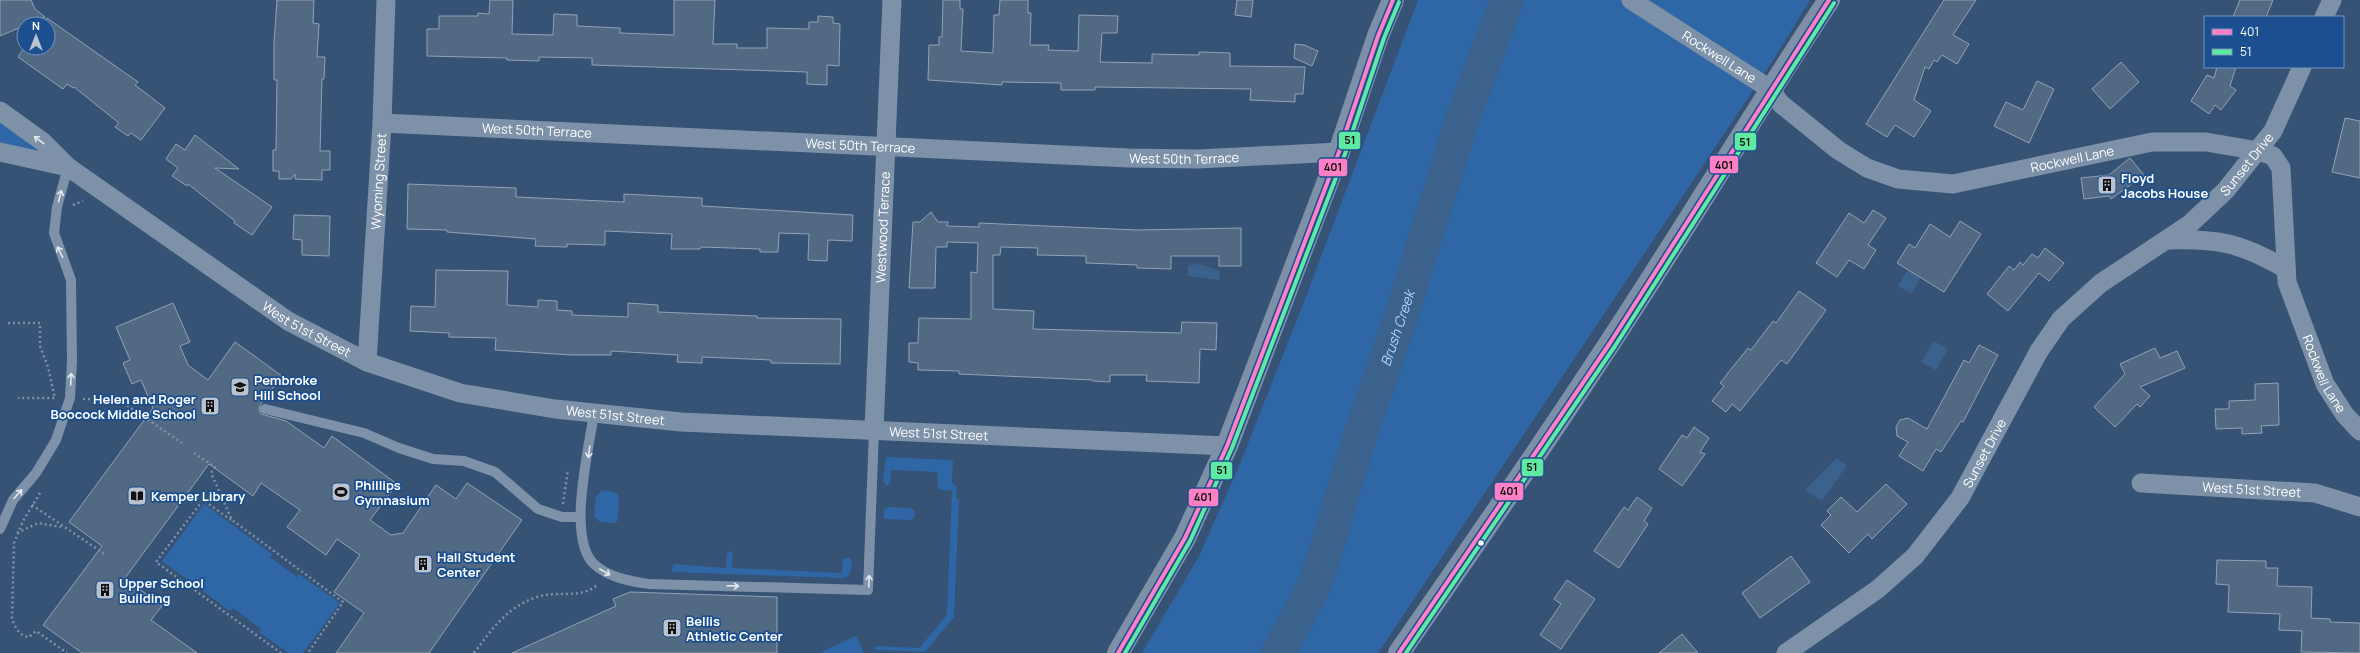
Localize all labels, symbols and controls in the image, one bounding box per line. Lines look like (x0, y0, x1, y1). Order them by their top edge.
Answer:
north arrow (16, 16, 56, 56)
legend (2204, 16, 2344, 68)
text: N (32, 18, 40, 33)
text: 401 (2240, 23, 2259, 40)
street label: Rockwell Lane (1679, 26, 1760, 87)
text: 51 (2240, 43, 2252, 60)
street label: West 50th Terrace (481, 119, 593, 142)
street label: Sunset Drive (2216, 128, 2278, 200)
line badge: 51 (1338, 131, 1361, 150)
street label: Wyoming Street (366, 132, 390, 230)
text: 51 (1344, 132, 1356, 147)
line badge: 51 (1734, 132, 1757, 151)
street label: West 50th Terrace (805, 134, 916, 157)
text: 51 (1739, 134, 1751, 149)
one-way arrow (34, 136, 45, 144)
street label: Rockwell Lane (2029, 141, 2116, 176)
street label: West 50th Terrace (1129, 148, 1240, 168)
line badge: 401 (1709, 155, 1739, 174)
text: 401 (1715, 157, 1733, 172)
line badge: 401 (1318, 158, 1348, 177)
text: 401 (1324, 159, 1342, 174)
place label: Floyd Jacobs House (2121, 169, 2208, 202)
street label: Westwood Terrace (871, 171, 894, 283)
building icon: Floyd Jacobs House (2096, 174, 2118, 196)
one-way arrow (57, 190, 64, 203)
one-way arrow (56, 246, 63, 258)
water label: Brush Creek (1375, 286, 1419, 368)
street label: West 51st Street (259, 297, 354, 361)
street label: Rockwell Lane (2298, 332, 2351, 417)
place label: Pembroke Hill School (254, 371, 321, 404)
one-way arrow (68, 373, 75, 386)
school or university icon: Pembroke Hill School (229, 376, 251, 398)
place label: Helen and Roger Boocock Middle School (51, 390, 196, 423)
building icon: Helen and Roger Boocock Middle School (199, 395, 221, 417)
street label: West 51st Street (565, 401, 666, 429)
street label: Sunset Drive (1958, 415, 2010, 491)
street label: West 51st Street (889, 422, 989, 444)
one-way arrow (585, 445, 593, 458)
line badge: 51 (1521, 458, 1544, 477)
text: 51 (1526, 459, 1538, 474)
line badge: 51 (1210, 461, 1233, 480)
text: 51 (1216, 462, 1228, 477)
place label: Phillips Gymnasium (355, 476, 430, 509)
street label: West 51st Street (2202, 478, 2302, 501)
sports icon: Phillips Gymnasium (330, 481, 352, 503)
line badge: 401 (1494, 482, 1524, 501)
text: 401 (1500, 483, 1518, 498)
library icon: Kemper Library (126, 485, 148, 507)
place label: Kemper Library (151, 487, 246, 505)
line badge: 401 (1188, 488, 1219, 507)
one-way arrow (13, 489, 22, 500)
text: 401 (1194, 489, 1212, 504)
unlabelled marker (1476, 538, 1486, 548)
place label: Hall Student Center (437, 548, 516, 581)
building icon: Hall Student Center (412, 553, 434, 575)
one-way arrow (599, 568, 611, 576)
place label: Upper School Building (119, 574, 204, 607)
one-way arrow (865, 575, 872, 588)
building icon: Upper School Building (94, 579, 116, 601)
one-way arrow (726, 582, 739, 590)
place label: Bellis Athletic Center (686, 612, 783, 645)
building icon: Bellis Athletic Center (661, 617, 683, 639)

